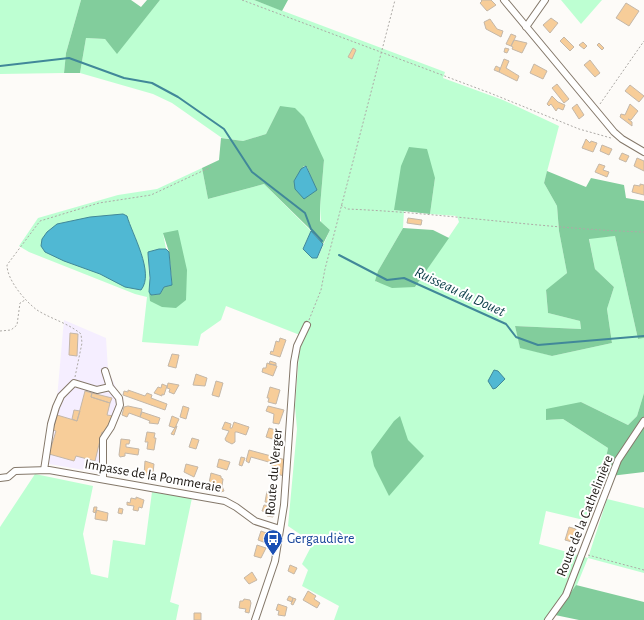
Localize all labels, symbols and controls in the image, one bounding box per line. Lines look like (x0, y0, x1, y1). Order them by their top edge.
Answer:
water label: Ruisseau du Douet (412, 264, 508, 320)
street label: Route du Verger (263, 428, 285, 516)
street label: Route de la Cathelinière (554, 453, 616, 579)
street label: Impasse de la Pommeraie (84, 457, 222, 495)
bus stop icon: Gergaudière (262, 528, 284, 556)
place label: Gergaudière (287, 532, 354, 546)

